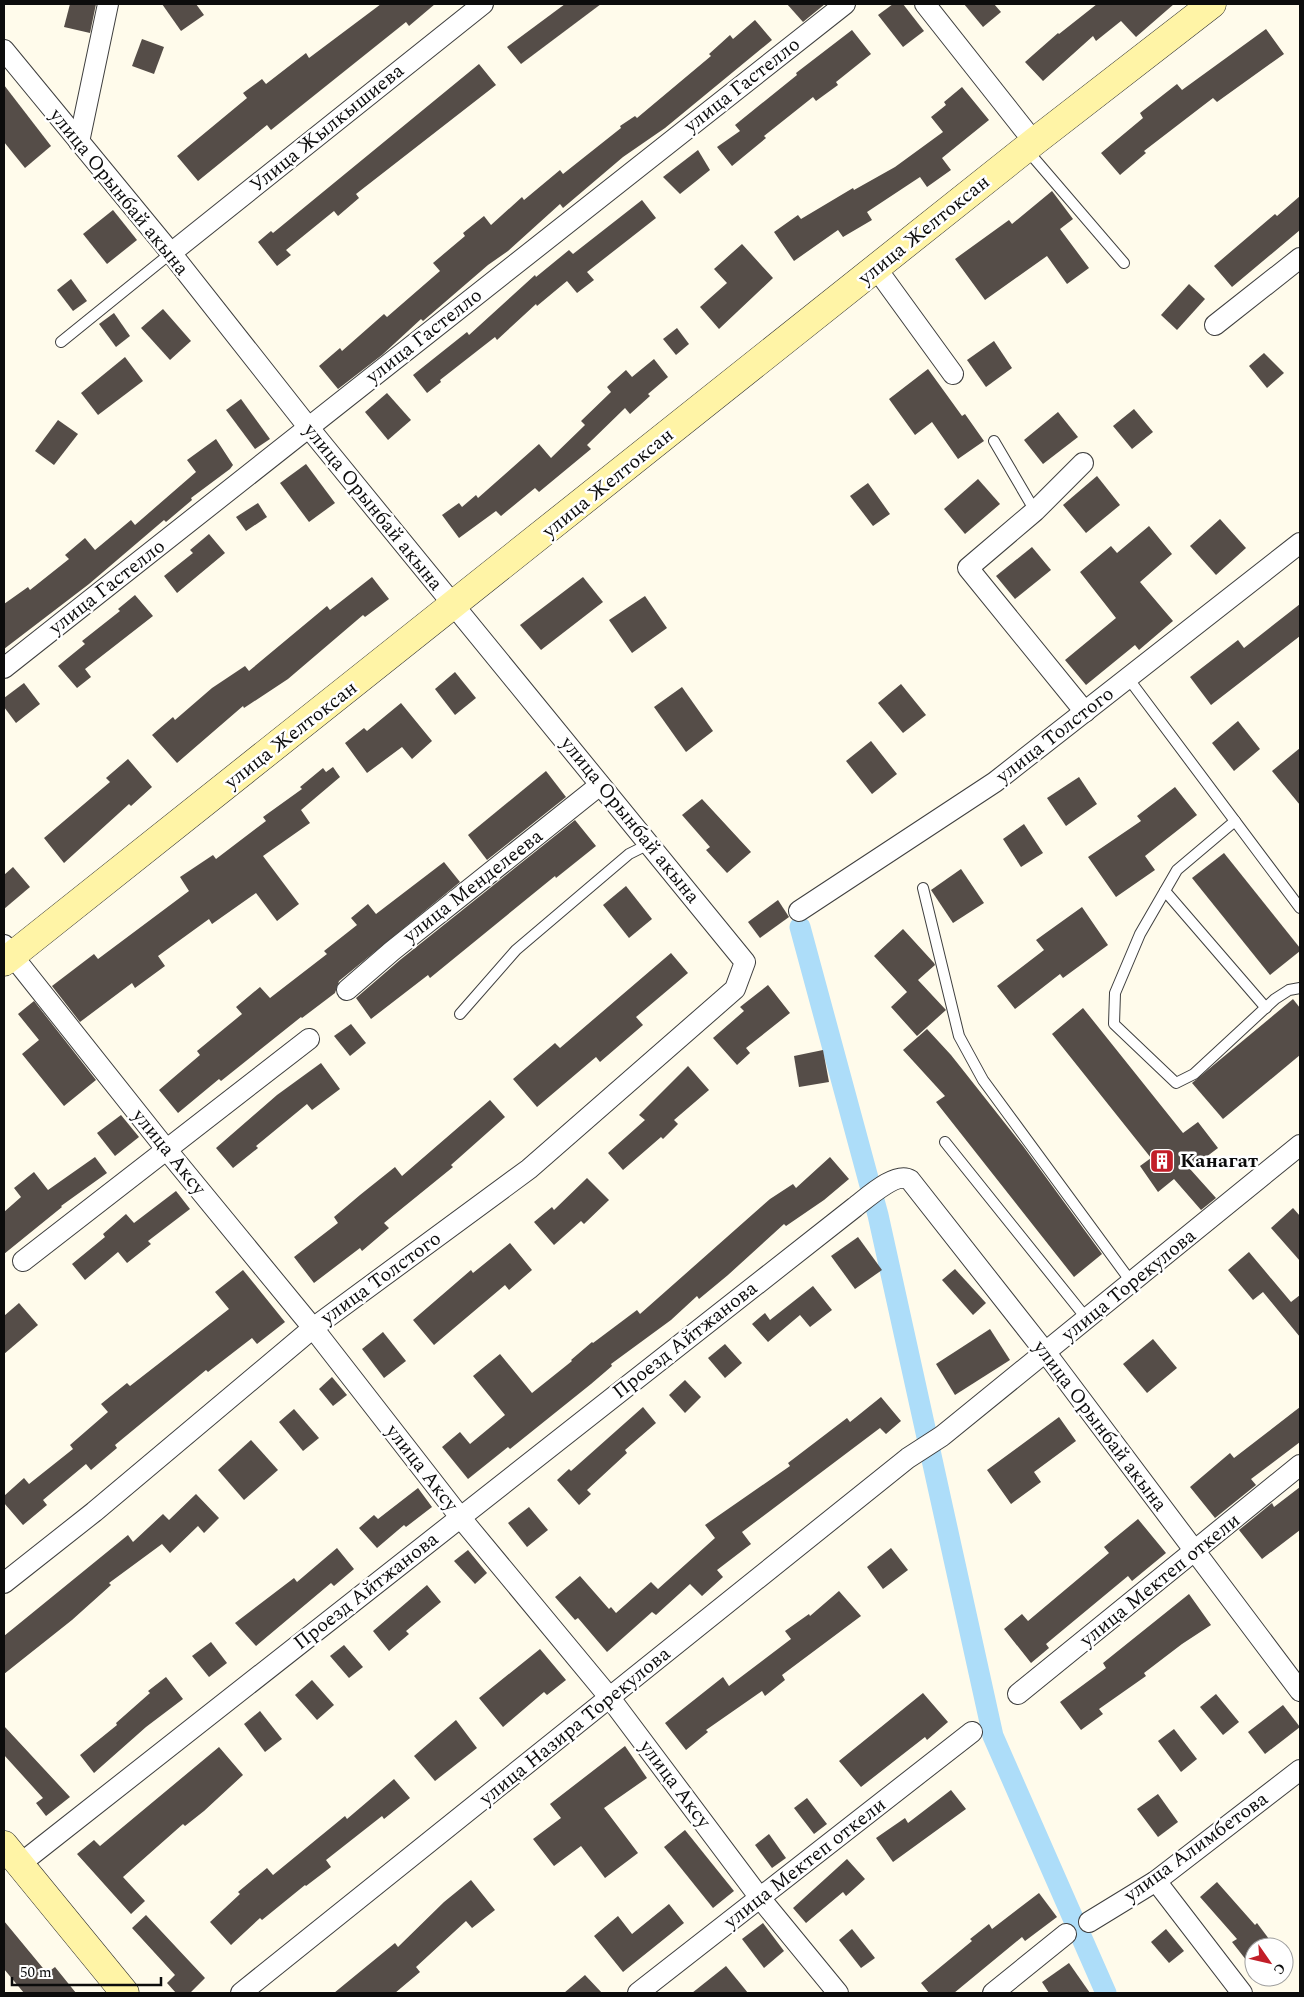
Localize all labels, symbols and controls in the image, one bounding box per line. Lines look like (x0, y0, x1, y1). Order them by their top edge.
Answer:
street label: улица Гастелло (676, 30, 807, 141)
street label: Улица Жылкышиева (243, 56, 411, 200)
street label: улица Орынбай акына (41, 101, 196, 282)
street label: улица Желтоксан (851, 167, 996, 293)
street label: улица Гастелло (358, 281, 489, 392)
street label: улица Орынбай акына (295, 416, 450, 597)
street label: улица Желтоксан (535, 420, 680, 546)
street label: улица Гастелло (41, 532, 172, 643)
street label: улица Желтоксан (217, 673, 364, 797)
street label: улица Толстого (989, 679, 1121, 791)
street label: улица Орынбай акына (552, 729, 707, 910)
street label: улица Менделеева (396, 822, 550, 951)
street label: улица Аксу (124, 1101, 214, 1203)
place label: Канагат (1180, 1146, 1258, 1176)
building icon: Канагат (1149, 1148, 1175, 1174)
street label: улица Торекулова (1054, 1221, 1203, 1349)
street label: улица Толстого (314, 1224, 448, 1333)
street label: Проезд Айтжанова (606, 1273, 764, 1406)
street label: улица Орынбай акына (1025, 1333, 1175, 1518)
street label: улица Аксу (378, 1417, 467, 1519)
street label: улица Мектеп откели (1072, 1506, 1247, 1655)
street label: Проезд Айтжанова (287, 1524, 445, 1657)
street label: улица Назира Торекулова (472, 1639, 677, 1813)
street label: улица Аксу (631, 1733, 719, 1836)
street label: улица Алимбетова (1117, 1784, 1275, 1910)
street label: улица Мектеп откели (717, 1790, 893, 1937)
north arrow (1244, 1937, 1294, 1987)
scale bar (12, 1954, 161, 1986)
text: С (1268, 1959, 1291, 1979)
text: 50 m (20, 1961, 52, 1984)

